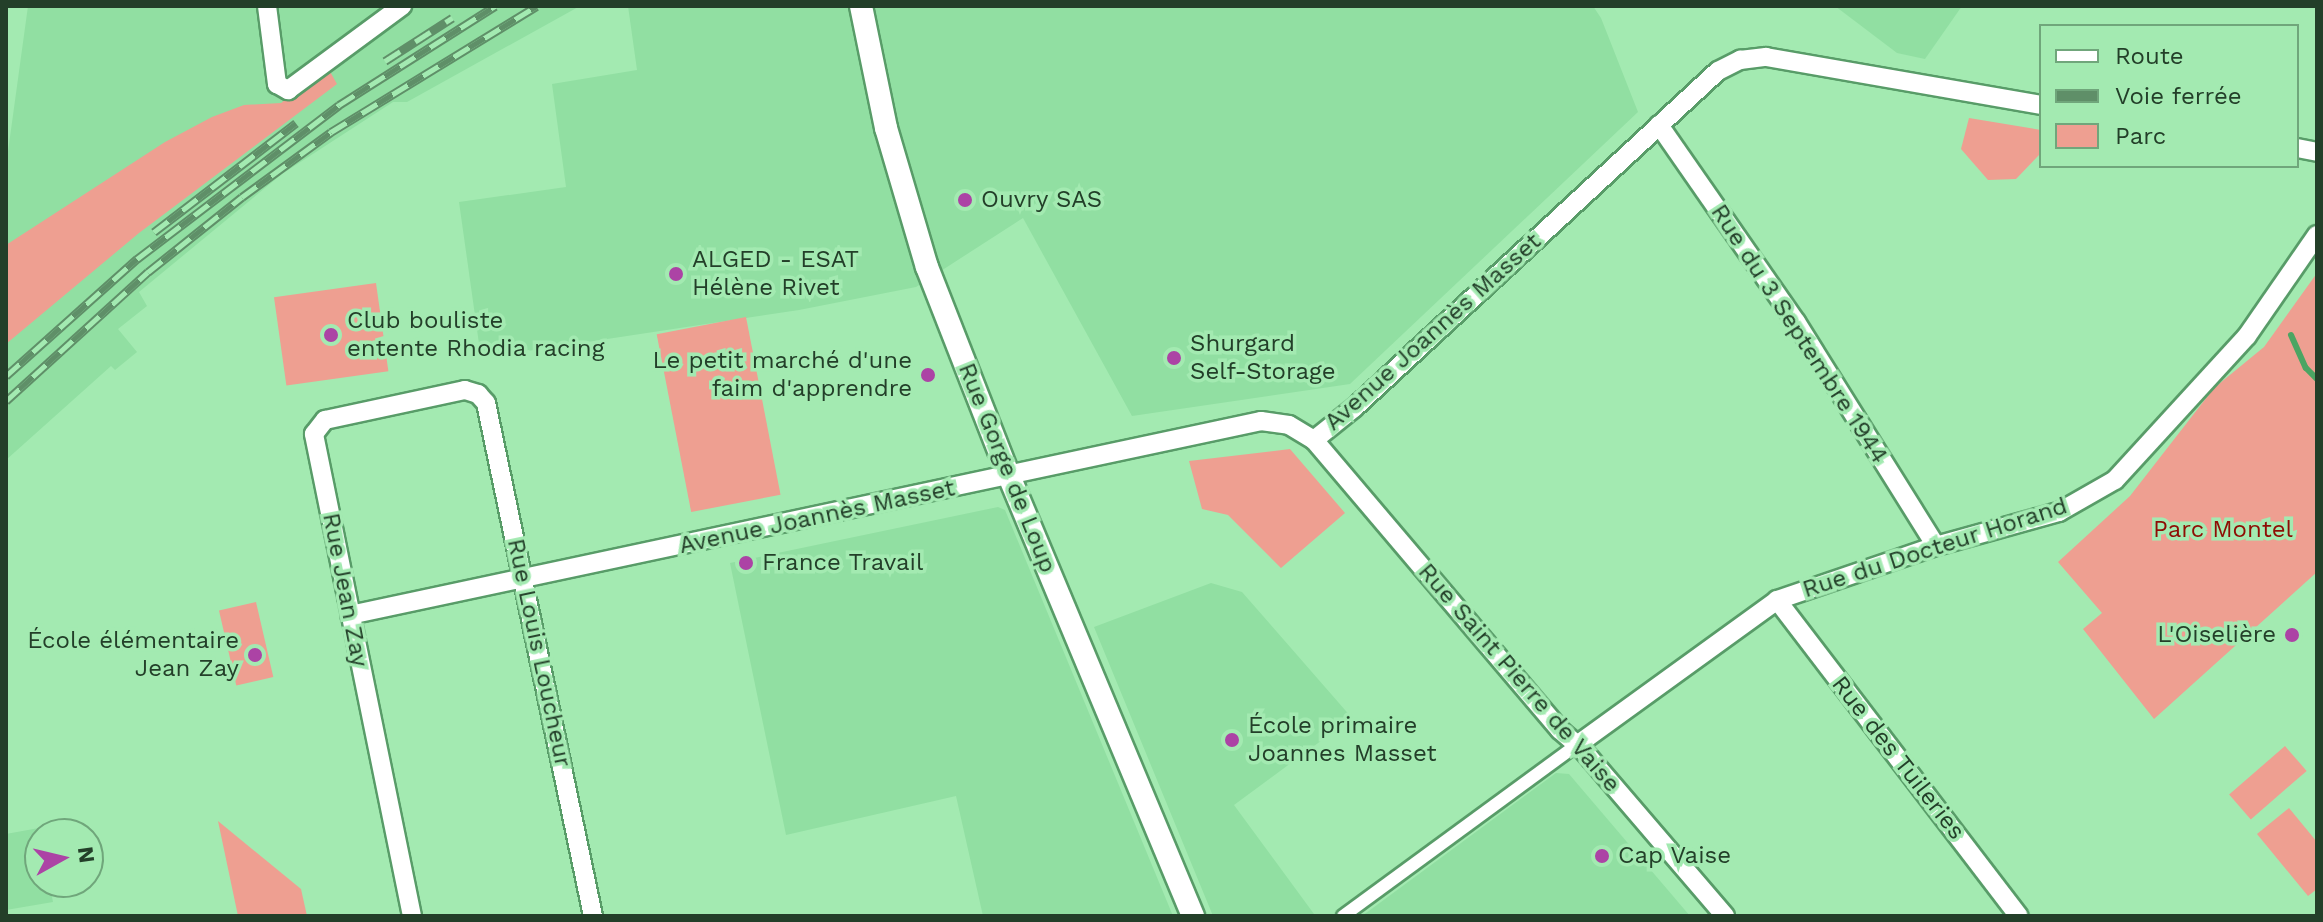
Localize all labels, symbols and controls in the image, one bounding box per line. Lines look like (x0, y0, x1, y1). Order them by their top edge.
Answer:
legend (2039, 24, 2299, 168)
text: Route (2115, 42, 2184, 70)
text: Voie ferrée (2115, 82, 2242, 110)
text: Parc (2115, 122, 2166, 150)
place label: Ouvry SAS (981, 186, 1103, 214)
marker: Ouvry SAS (956, 191, 974, 209)
street label: Rue du 3 Septembre 1944 (1704, 199, 1894, 469)
street label: Avenue Joannès Masset (1319, 227, 1547, 437)
place label: ALGED - ESAT Hélène Rivet (692, 246, 859, 302)
marker: ALGED - ESAT Hélène Rivet (667, 265, 685, 283)
place label: Club bouliste entente Rhodia racing (347, 307, 605, 363)
marker: Club bouliste entente Rhodia racing (322, 326, 340, 344)
place label: Shurgard Self-Storage (1190, 330, 1336, 386)
place label: Le petit marché d'une faim d'apprendre (652, 347, 912, 403)
marker: Shurgard Self-Storage (1165, 349, 1183, 367)
street label: Rue Gorge de Loup (952, 359, 1062, 577)
marker: Le petit marché d'une faim d'apprendre (919, 366, 937, 384)
street label: Avenue Joannès Masset (676, 474, 958, 560)
street label: Rue du Docteur Horand (1799, 491, 2071, 605)
street label: Rue Jean Zay (316, 510, 374, 670)
park label: Parc Montel (2153, 516, 2293, 544)
street label: Rue Louis Loucheur (501, 536, 577, 770)
place label: France Travail (762, 549, 924, 577)
marker: France Travail (737, 554, 755, 572)
street label: Rue Saint Pierre de Vaise (1412, 557, 1626, 799)
place label: L'Oiselière (2157, 621, 2276, 649)
marker: L'Oiselière (2283, 626, 2301, 644)
place label: École élémentaire Jean Zay (27, 627, 239, 683)
marker: École élémentaire Jean Zay (246, 646, 264, 664)
street label: Rue des Tuileries (1825, 670, 1971, 846)
place label: École primaire Joannes Masset (1248, 712, 1437, 768)
marker: École primaire Joannes Masset (1223, 731, 1241, 749)
north arrow (24, 818, 104, 898)
place label: Cap Vaise (1618, 842, 1732, 870)
text: N (73, 845, 100, 865)
marker: Cap Vaise (1593, 847, 1611, 865)

